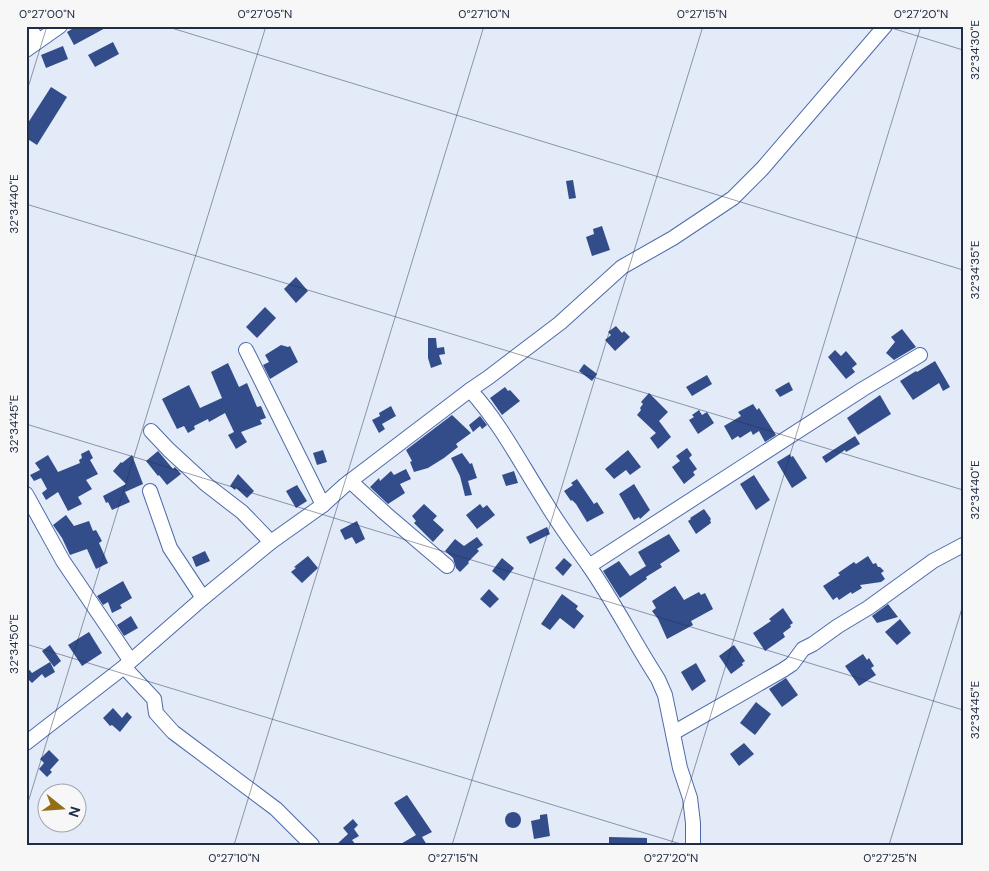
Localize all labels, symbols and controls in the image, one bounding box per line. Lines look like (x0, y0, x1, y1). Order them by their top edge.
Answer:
text: 0°27'00"N (19, 6, 75, 22)
text: 0°27'05"N (238, 6, 292, 22)
text: 0°27'10"N (458, 6, 510, 22)
text: 0°27'15"N (677, 6, 727, 22)
text: 0°27'20"N (894, 6, 948, 22)
text: 32°34'30"E (967, 20, 983, 80)
text: 32°34'40"E (6, 174, 22, 234)
text: 32°34'35"E (967, 240, 983, 299)
text: 32°34'45"E (6, 395, 22, 453)
text: 32°34'40"E (967, 460, 983, 520)
text: 32°34'50"E (6, 614, 22, 674)
text: 32°34'45"E (967, 681, 983, 739)
north arrow (38, 784, 88, 834)
text: N (64, 804, 85, 819)
text: 0°27'10"N (208, 850, 260, 866)
text: 0°27'15"N (428, 850, 478, 866)
text: 0°27'20"N (644, 850, 698, 866)
text: 0°27'25"N (863, 850, 917, 866)

